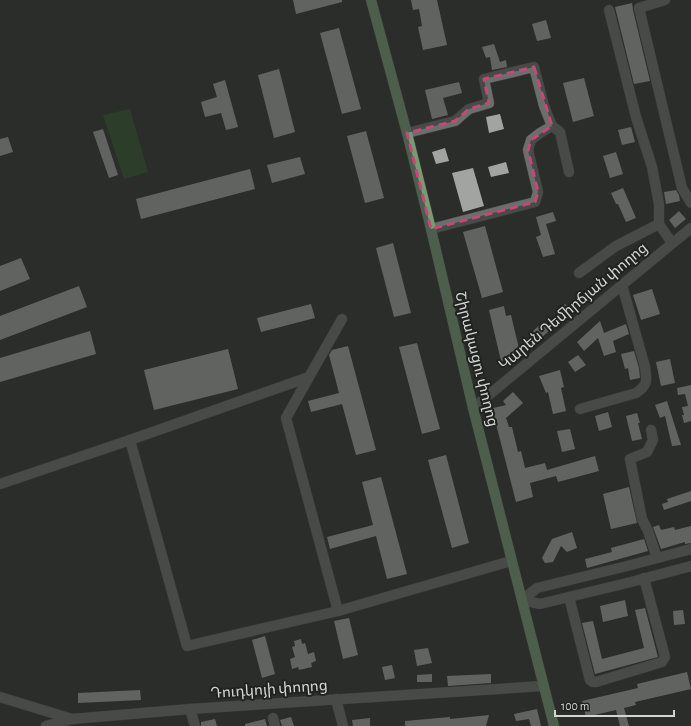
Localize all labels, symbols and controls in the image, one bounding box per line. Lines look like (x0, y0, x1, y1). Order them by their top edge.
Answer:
street label: Կարեն Դեմիրճյան փողոց (496, 239, 651, 374)
street label: Շիրակացու փողոց (451, 290, 501, 429)
street label: Դուդկոյի փողոց (210, 678, 328, 702)
scale bar (555, 692, 674, 718)
text: 100 m (561, 700, 589, 712)

